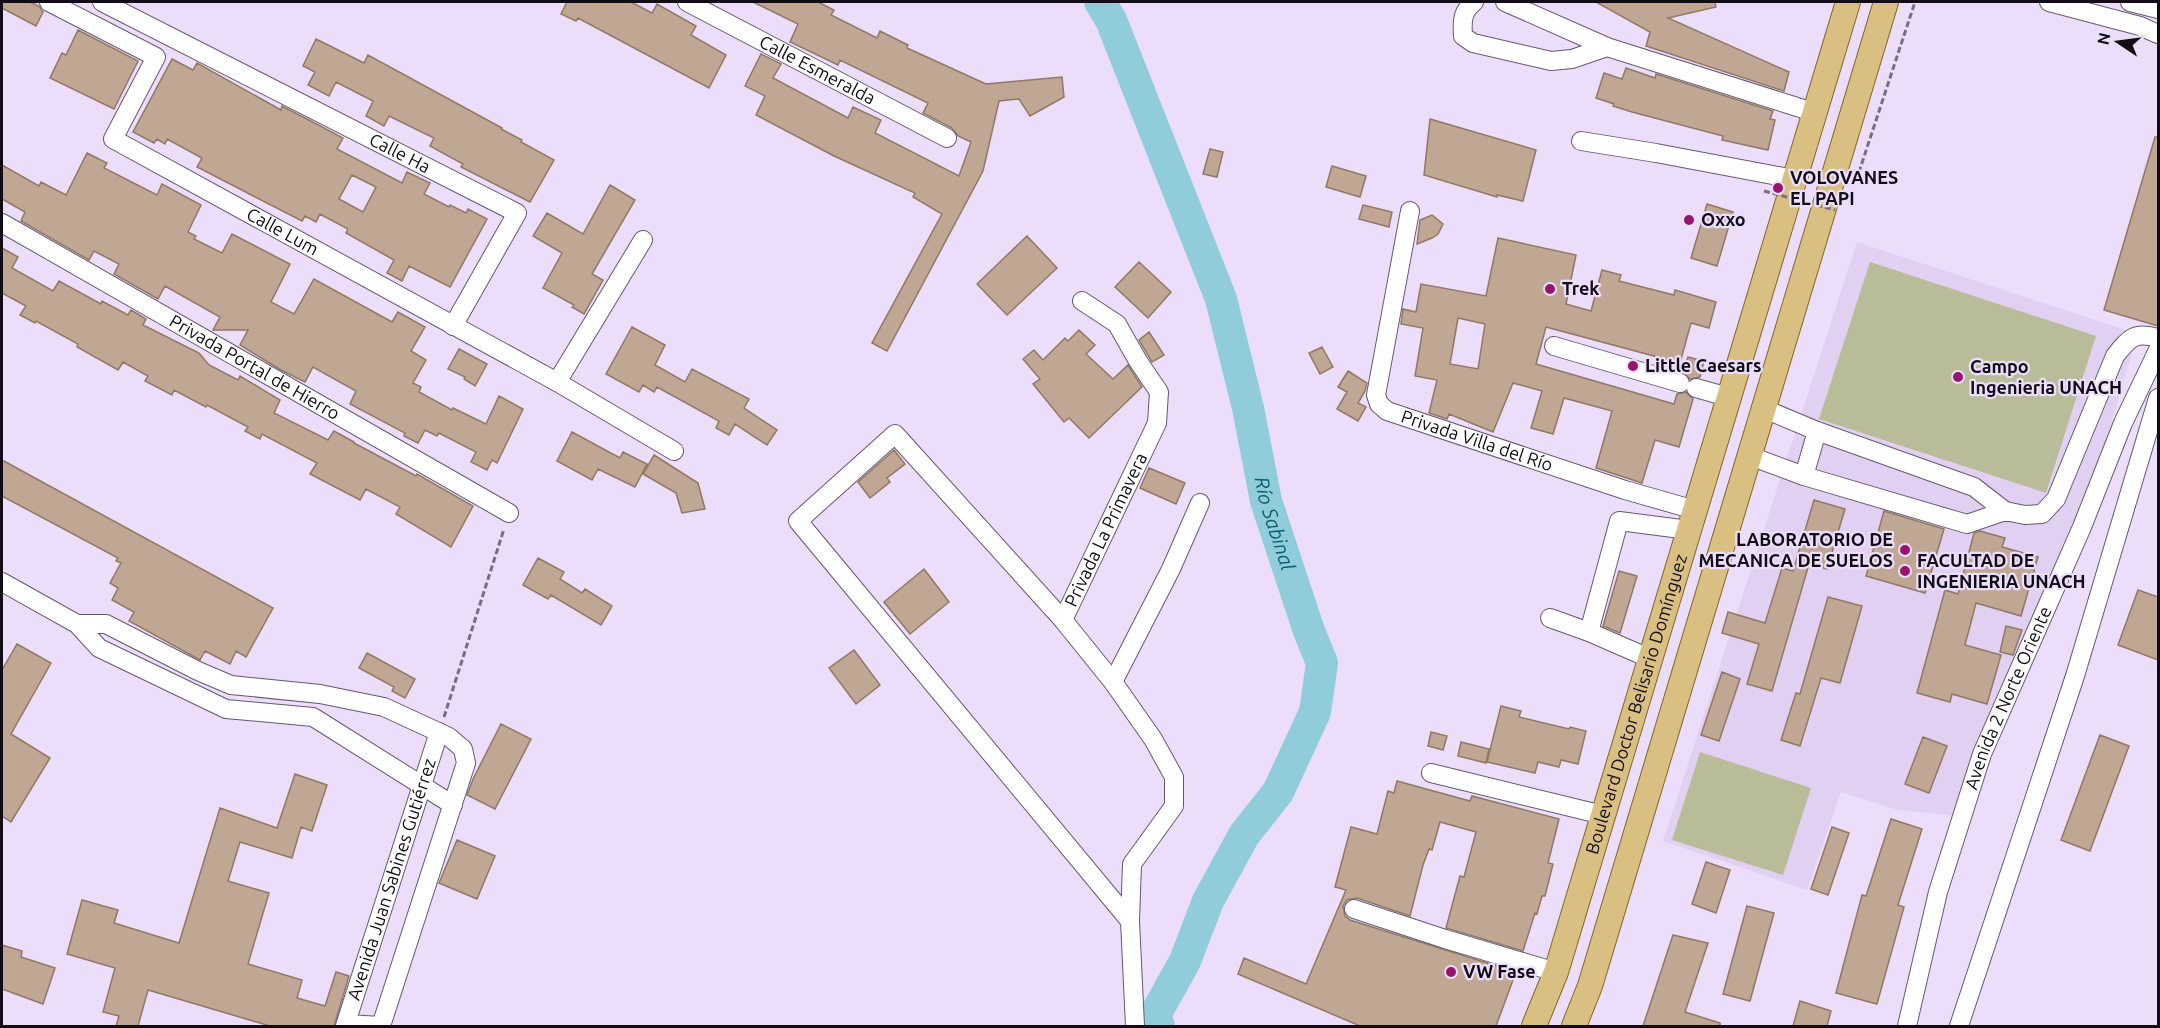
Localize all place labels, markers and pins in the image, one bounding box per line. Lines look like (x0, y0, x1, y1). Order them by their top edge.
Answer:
place label: VOLOVANES EL PAPI (1790, 167, 1898, 208)
marker: VOLOVANES EL PAPI (1771, 181, 1785, 195)
place label: Oxxo (1701, 209, 1746, 229)
marker: Oxxo (1682, 213, 1696, 227)
place label: Trek (1562, 278, 1599, 298)
marker: Trek (1543, 282, 1557, 296)
place label: Little Caesars (1645, 355, 1761, 375)
place label: Campo Ingenieria UNACH (1970, 356, 2122, 397)
marker: Little Caesars (1626, 359, 1640, 373)
marker: Campo Ingenieria UNACH (1951, 370, 1965, 384)
place label: LABORATORIO DE MECANICA DE SUELOS (1698, 529, 1893, 570)
marker: LABORATORIO DE MECANICA DE SUELOS (1898, 543, 1912, 557)
place label: FACULTAD DE INGENIERIA UNACH (1917, 550, 2086, 591)
marker: FACULTAD DE INGENIERIA UNACH (1898, 564, 1912, 578)
place label: VW Fase (1463, 961, 1536, 981)
marker: VW Fase (1444, 965, 1458, 979)

